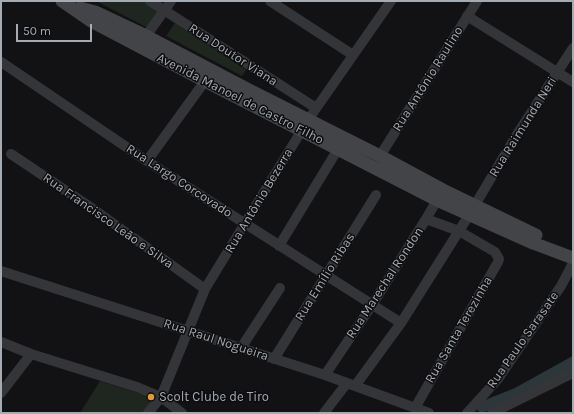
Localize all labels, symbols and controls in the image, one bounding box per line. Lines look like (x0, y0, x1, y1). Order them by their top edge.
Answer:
scale bar (18, 16, 94, 42)
street label: Rua Doutor Viana (186, 20, 280, 90)
text: 50 m (23, 24, 51, 38)
street label: Rua Antônio Raulino (389, 24, 467, 134)
street label: Avenida Manoel de Castro Filho (154, 50, 326, 148)
street label: Rua Raimunda Neri (486, 74, 560, 180)
street label: Rua Largo Corcovado (123, 141, 235, 221)
street label: Rua Antônio Bezerra (222, 146, 296, 256)
street label: Rua Francisco Leão e Silva (40, 170, 176, 272)
street label: Rua Marechal Rondon (343, 224, 427, 342)
street label: Rua Emílio Ribas (292, 230, 358, 324)
street label: Rua Santa Terezinha (422, 274, 496, 386)
street label: Rua Paulo Sarasate (484, 289, 562, 391)
street label: Rua Raul Nogueira (162, 316, 270, 364)
place label: Scolt Clube de Tiro (159, 389, 269, 405)
marker: Scolt Clube de Tiro (146, 392, 156, 402)

